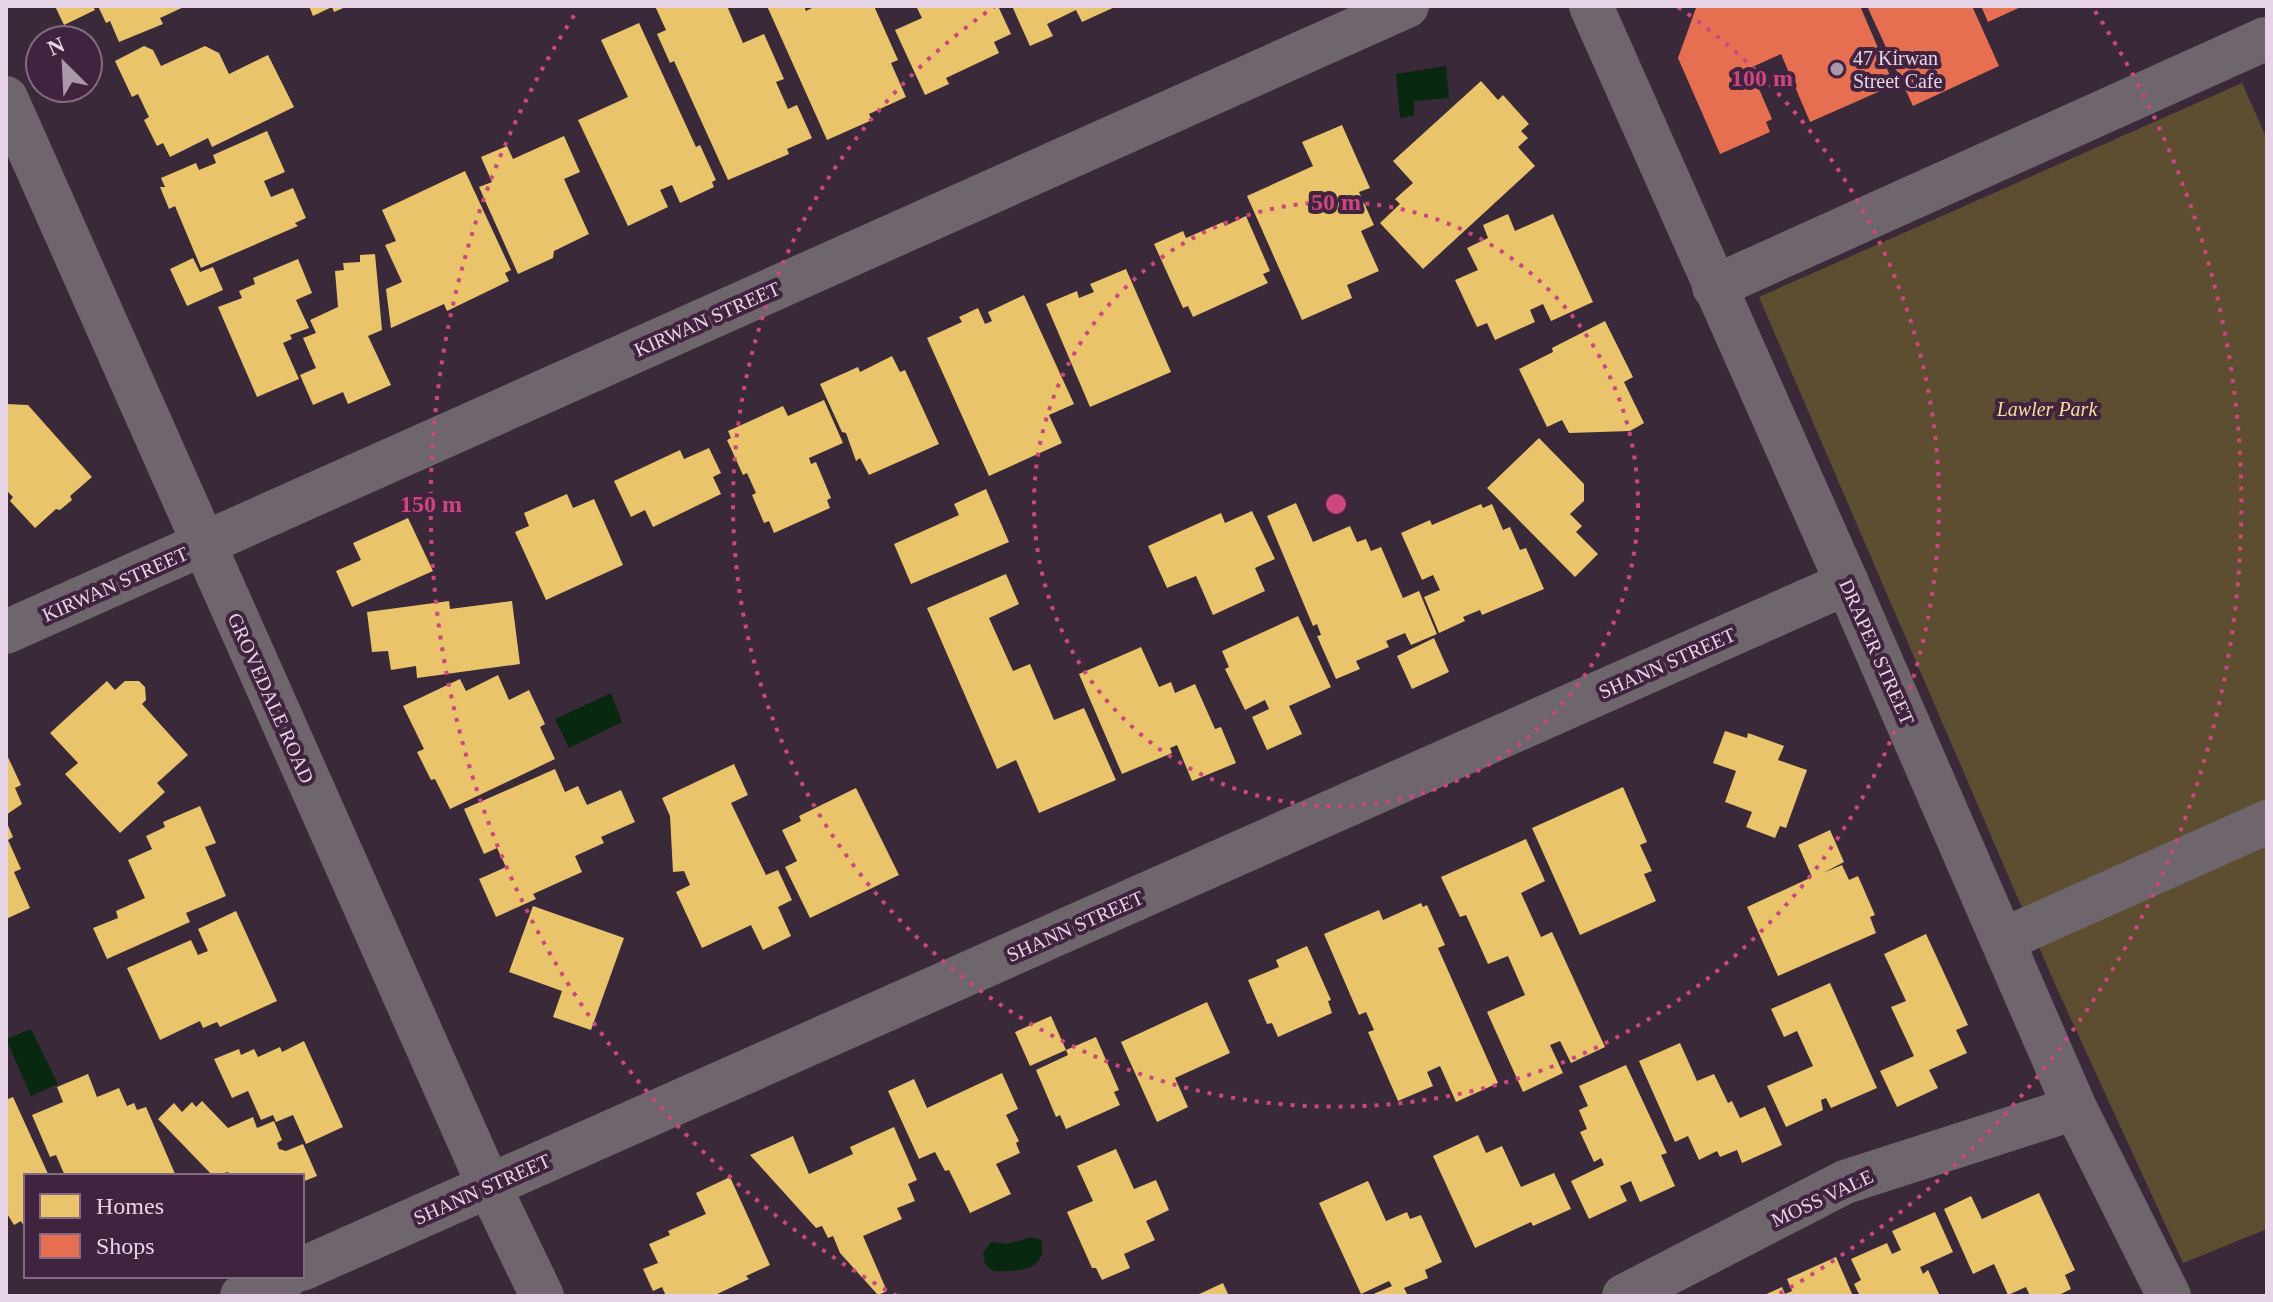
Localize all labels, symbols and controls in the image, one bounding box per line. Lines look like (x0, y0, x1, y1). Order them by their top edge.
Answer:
north arrow (24, 24, 104, 104)
text: N (44, 31, 69, 61)
place label: 47 Kirwan Street Cafe (1853, 47, 1943, 92)
marker: 47 Kirwan Street Cafe (1828, 60, 1846, 78)
text: 100 m (1731, 65, 1793, 91)
text: 50 m (1311, 189, 1361, 215)
street label: KIRWAN STREET (631, 277, 783, 361)
park label: Lawler Park (1996, 398, 2098, 420)
centre of rings (1322, 490, 1350, 518)
text: 150 m (400, 491, 462, 517)
street label: KIRWAN STREET (39, 542, 191, 626)
street label: DRAPER STREET (1835, 576, 1919, 728)
street label: GROVEDALE ROAD (224, 610, 318, 786)
street label: SHANN STREET (1595, 623, 1739, 703)
street label: SHANN STREET (1003, 886, 1147, 966)
street label: SHANN STREET (410, 1149, 554, 1229)
street label: MOSS VALE (1768, 1165, 1876, 1231)
legend (24, 1174, 304, 1278)
text: Homes (96, 1193, 164, 1219)
text: Shops (96, 1233, 155, 1259)

